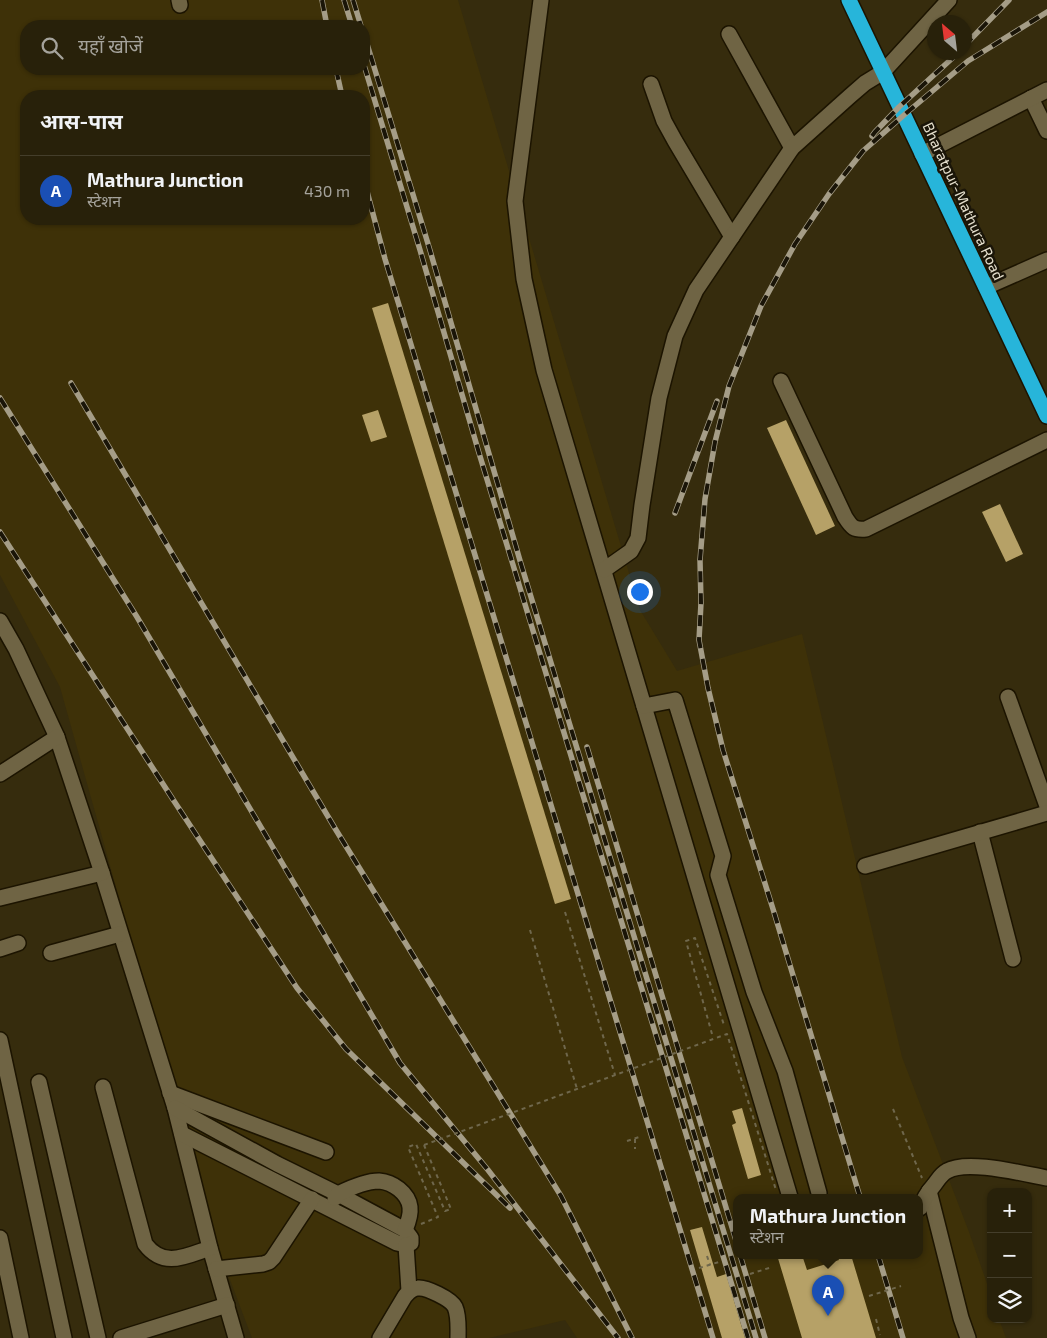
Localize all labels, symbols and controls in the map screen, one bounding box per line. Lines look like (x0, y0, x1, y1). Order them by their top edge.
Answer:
north arrow (927, 15, 972, 60)
search box (20, 20, 370, 75)
icon: search (38, 34, 66, 62)
text: यहाँ खोजें (78, 34, 143, 57)
text: आस-पास (40, 108, 123, 133)
street label: Bharatpur-Mathura Road (919, 119, 1009, 283)
text: Mathura Junction (87, 168, 243, 191)
text: A (51, 181, 61, 200)
text: 430 m (304, 181, 350, 200)
text: स्टेशन (87, 191, 121, 210)
your location (627, 579, 653, 605)
map controls (987, 1188, 1032, 1323)
button: + (987, 1188, 1032, 1233)
popup (733, 1194, 923, 1259)
text: Mathura Junction (750, 1204, 906, 1227)
text: स्टेशन (750, 1227, 784, 1246)
button: − (987, 1233, 1032, 1278)
pin: A (812, 1275, 844, 1316)
button: layers (987, 1278, 1032, 1323)

